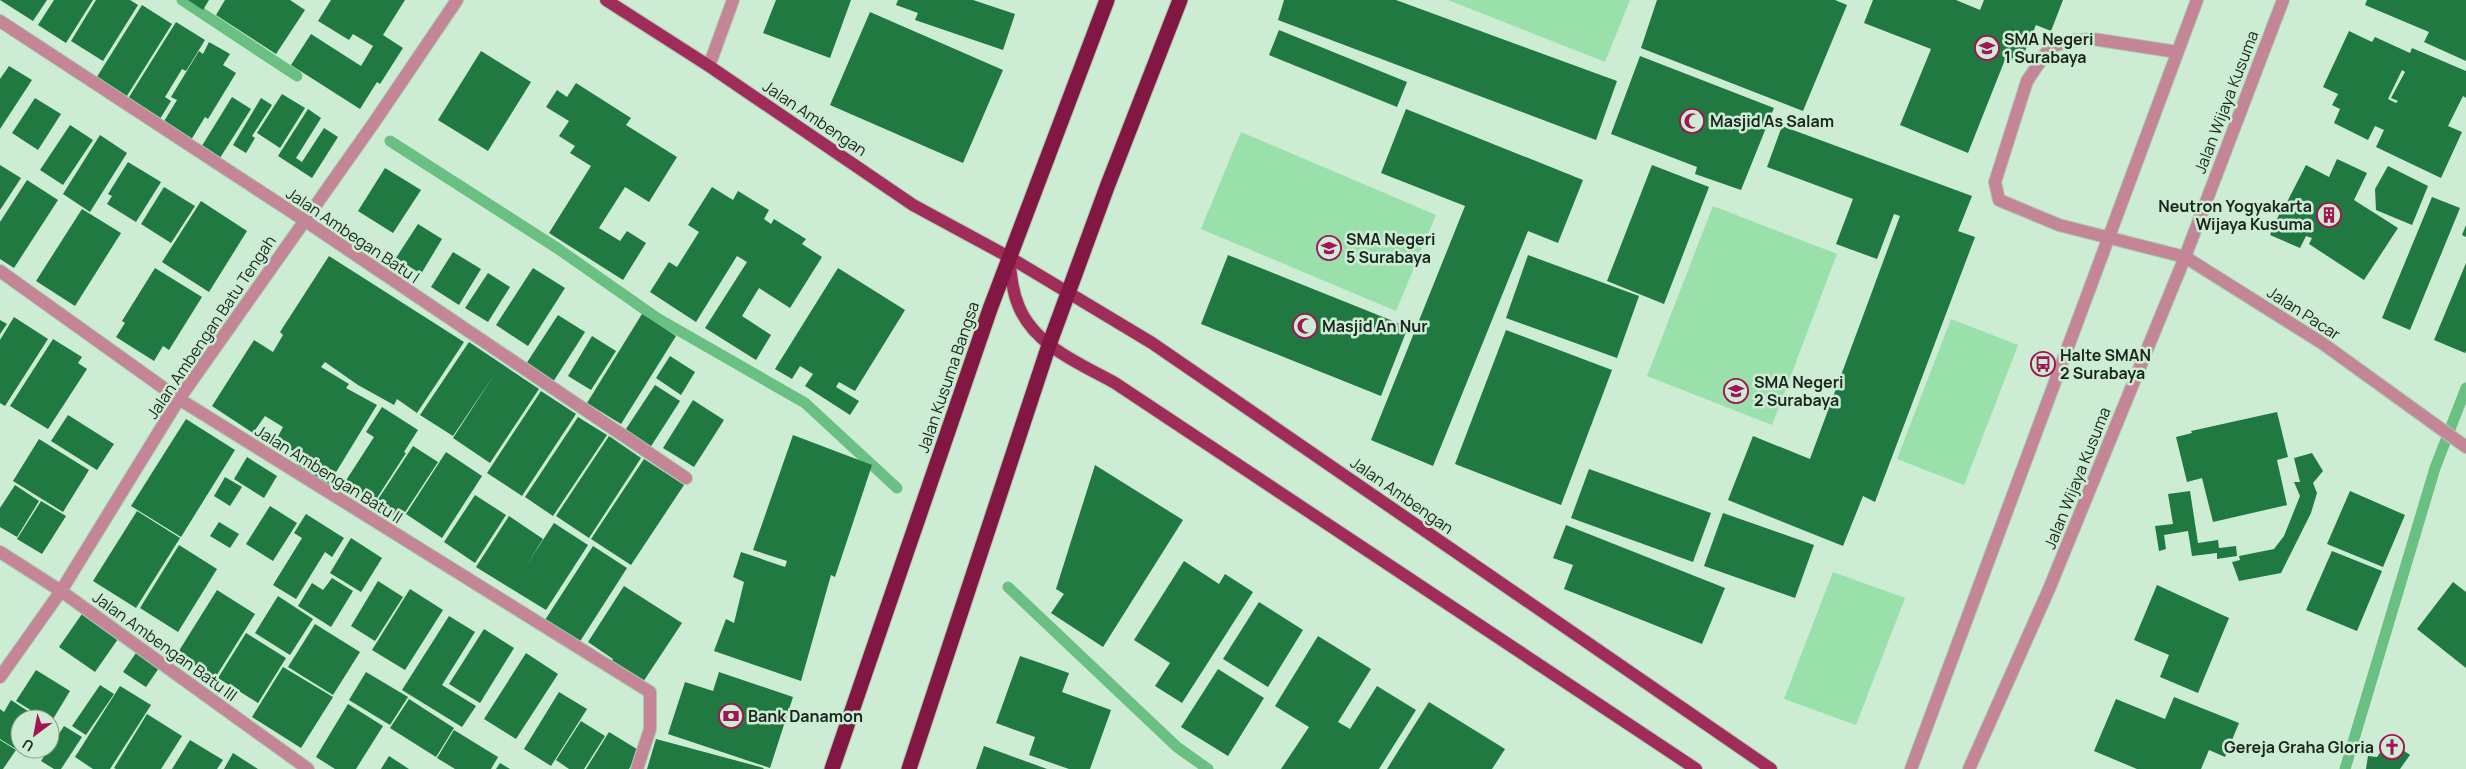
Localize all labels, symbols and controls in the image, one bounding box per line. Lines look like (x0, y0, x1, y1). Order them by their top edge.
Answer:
street label: Jalan Wijaya Kusuma (2189, 27, 2263, 177)
place label: SMA Negeri 1 Surabaya (2004, 28, 2094, 68)
school or university icon: SMA Negeri 1 Surabaya (1974, 35, 2000, 61)
street label: Jalan Ambengan (759, 75, 871, 161)
mosque icon: Masjid As Salam (1679, 108, 1705, 134)
place label: Masjid As Salam (1710, 110, 1834, 132)
street label: Jalan Ambegan Batu I (282, 182, 424, 288)
place label: Neutron Yogyakarta Wijaya Kusuma (2158, 195, 2312, 235)
building icon: Neutron Yogyakarta Wijaya Kusuma (2316, 202, 2342, 228)
place label: SMA Negeri 5 Surabaya (1346, 228, 1436, 268)
street label: Jalan Ambengan Batu Tengah (141, 231, 281, 423)
school or university icon: SMA Negeri 5 Surabaya (1316, 235, 1342, 261)
street label: Jalan Pacar (2263, 281, 2345, 345)
street label: Jalan Kusuma Bangsa (912, 298, 984, 456)
mosque icon: Masjid An Nur (1292, 313, 1318, 339)
place label: Masjid An Nur (1322, 315, 1428, 337)
place label: Halte SMAN 2 Surabaya (2060, 344, 2151, 384)
bus stop icon: Halte SMAN 2 Surabaya (2030, 351, 2056, 377)
place label: SMA Negeri 2 Surabaya (1754, 371, 1844, 411)
school or university icon: SMA Negeri 2 Surabaya (1723, 378, 1749, 404)
street label: Jalan Wijaya Kusuma (2038, 404, 2116, 552)
street label: Jalan Ambengan Batu II (251, 420, 407, 528)
street label: Jalan Ambengan (1346, 451, 1458, 539)
street label: Jalan Ambengan Batu III (88, 586, 242, 706)
bank icon: Bank Danamon (718, 703, 744, 729)
place label: Bank Danamon (748, 705, 863, 727)
north arrow (10, 709, 60, 759)
church icon: Gereja Graha Gloria (2379, 734, 2405, 760)
text: U (19, 735, 37, 756)
place label: Gereja Graha Gloria (2224, 736, 2374, 758)

